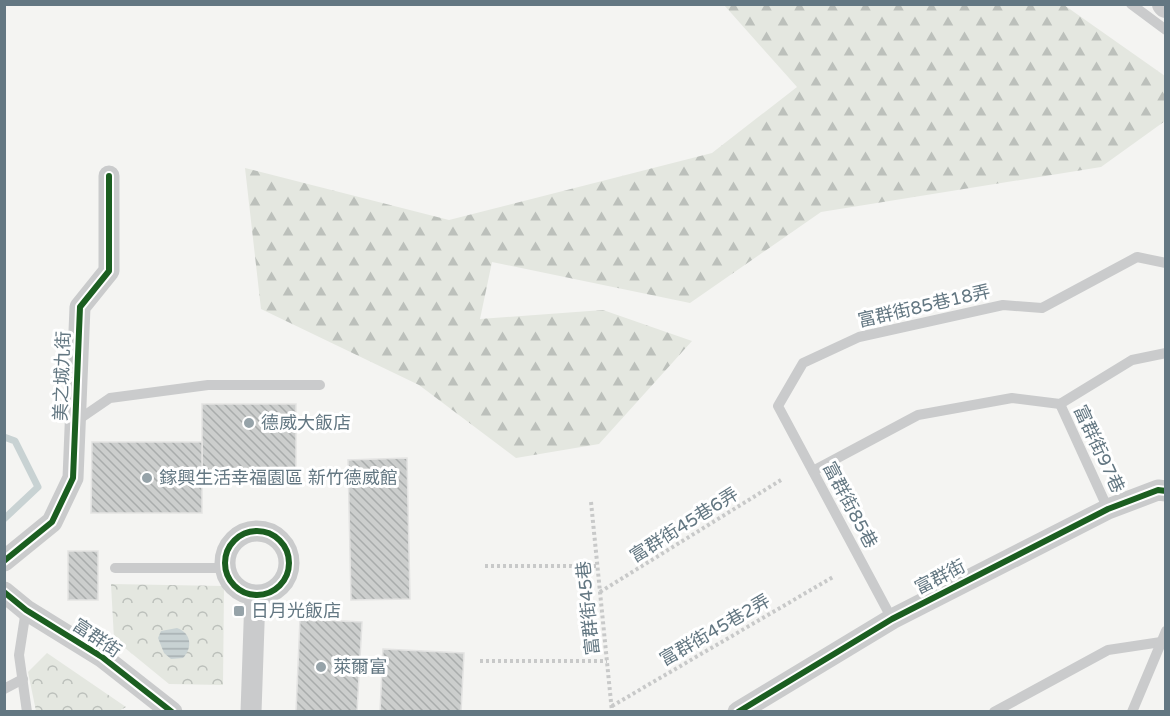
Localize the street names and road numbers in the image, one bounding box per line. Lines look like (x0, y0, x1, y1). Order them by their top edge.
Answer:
street label: 富群街85巷18弄 (856, 280, 992, 332)
street label: 美之城九街 (49, 331, 75, 421)
street label: 富群街97巷 (1069, 401, 1129, 497)
street label: 富群街85巷 (818, 458, 882, 552)
street label: 富群街45巷6弄 (626, 483, 742, 567)
street label: 富群街 (911, 555, 969, 599)
street label: 富群街45巷 (572, 560, 604, 656)
street label: 富群街45巷2弄 (656, 589, 774, 671)
street label: 富群街 (68, 614, 126, 662)

